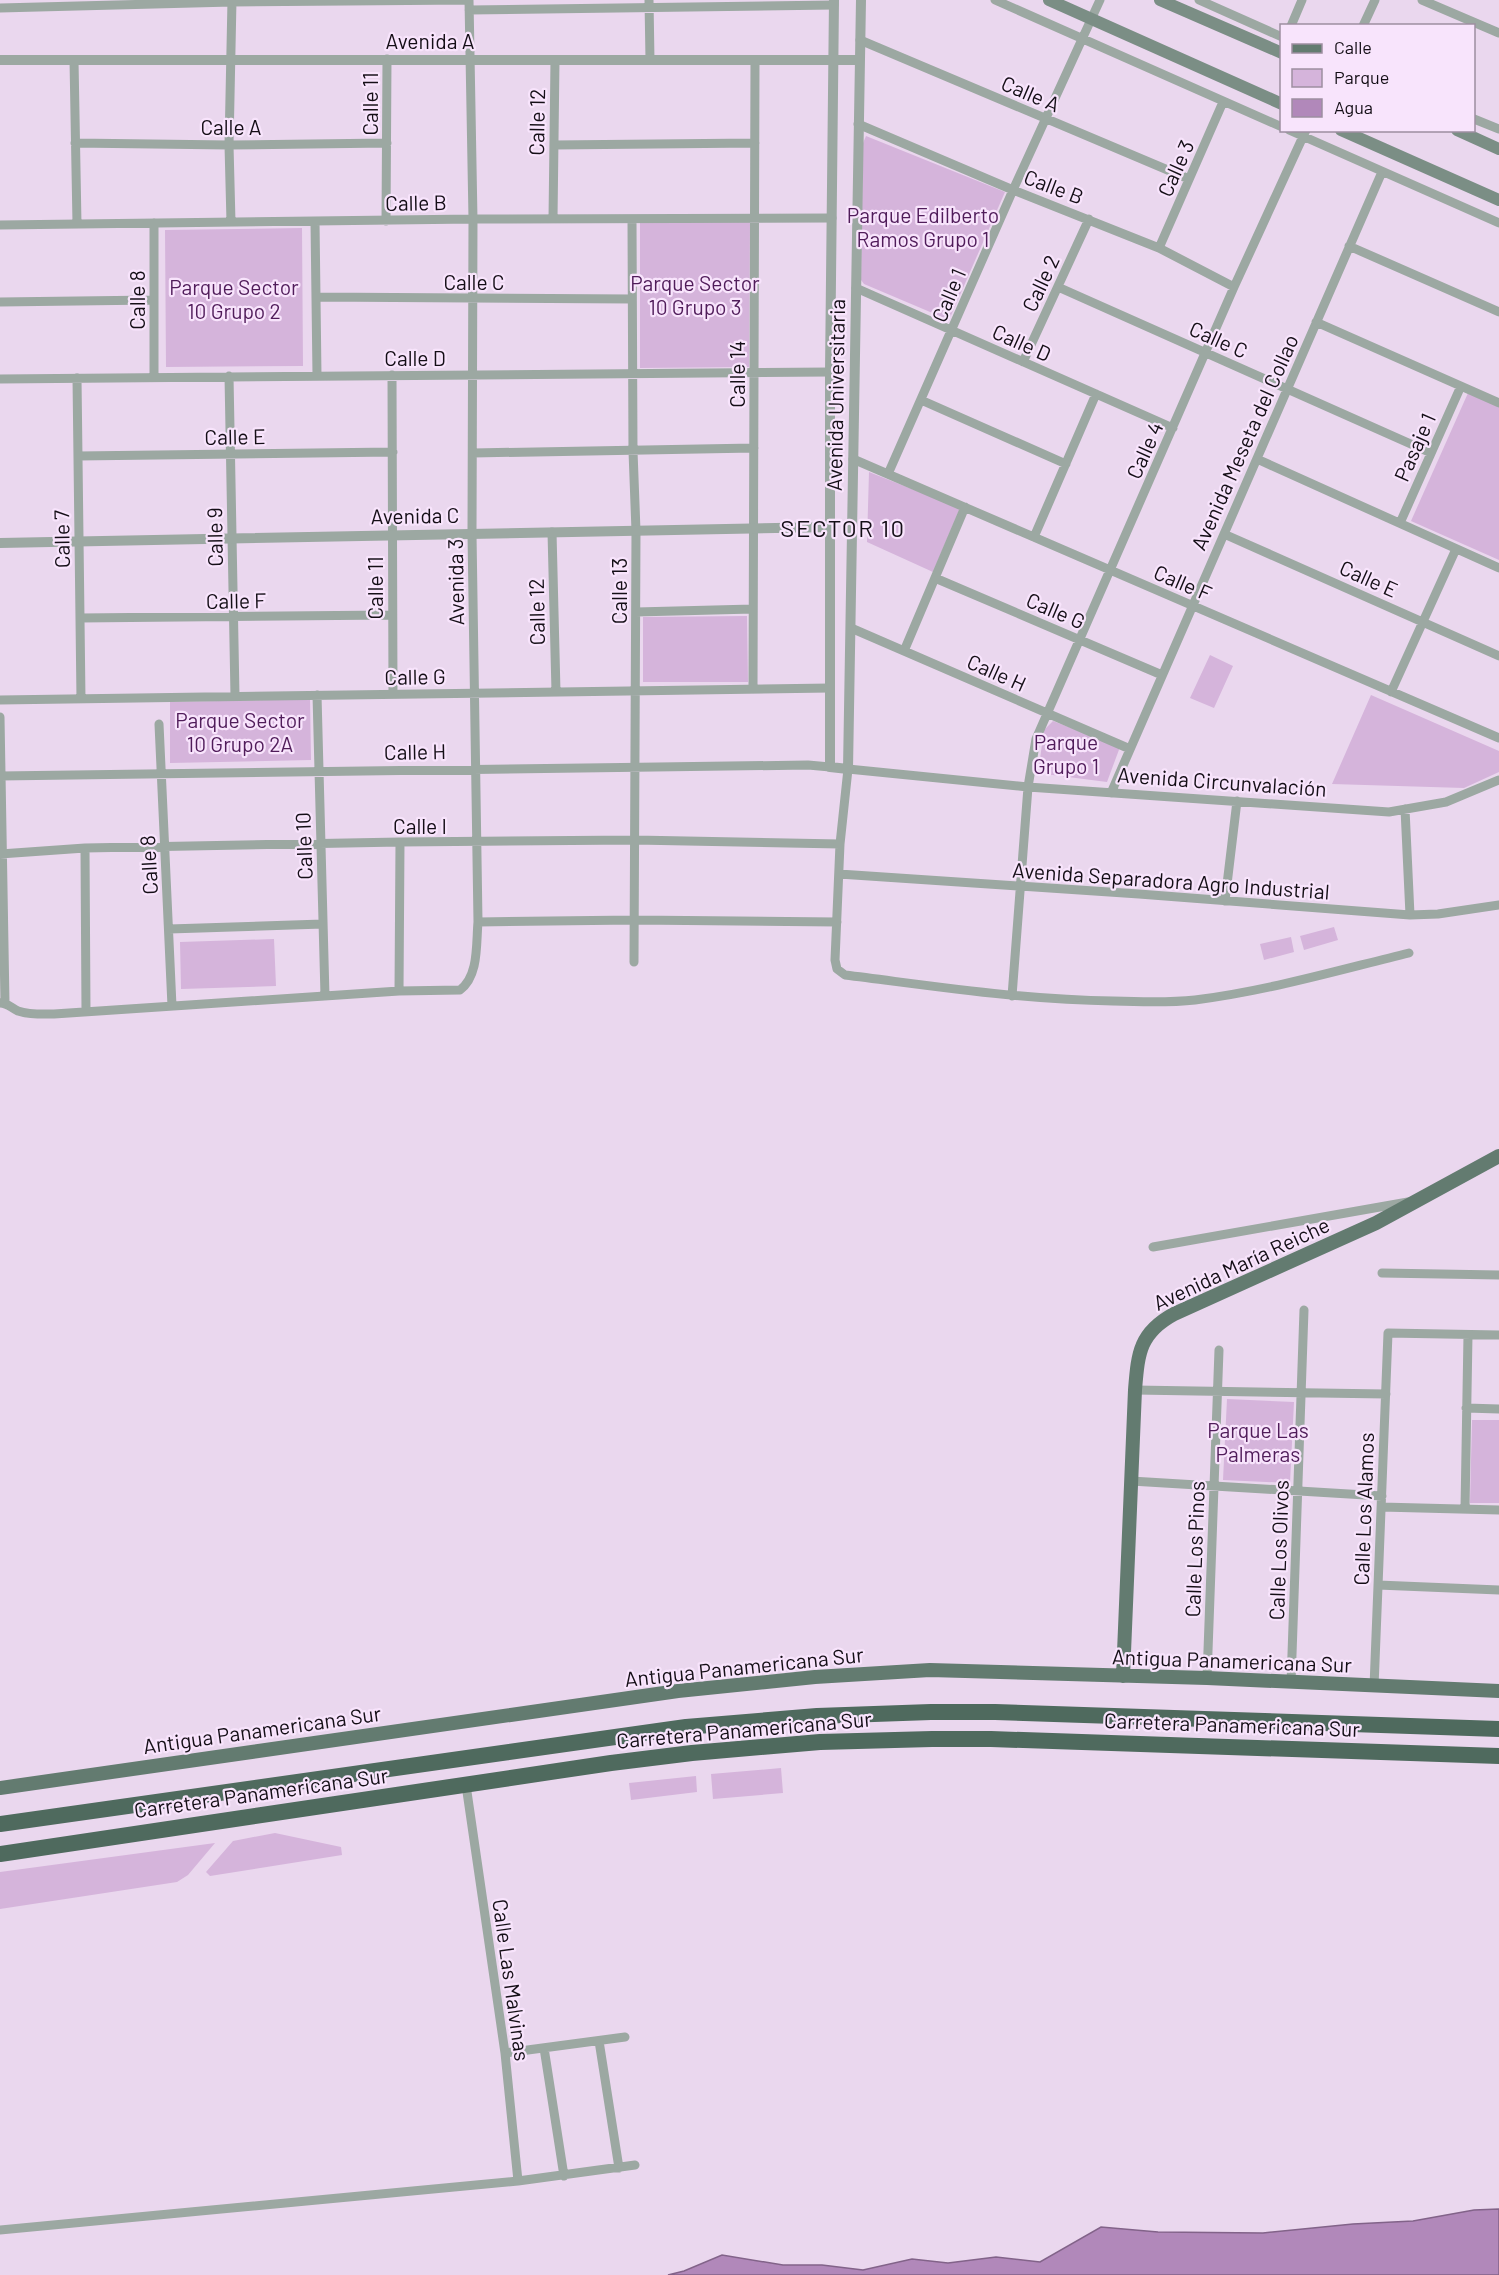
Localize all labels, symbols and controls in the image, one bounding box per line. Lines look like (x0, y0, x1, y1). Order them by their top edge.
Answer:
legend (1280, 24, 1475, 132)
street label: Avenida A (386, 28, 475, 53)
text: Calle (1334, 36, 1372, 58)
text: Parque (1334, 66, 1389, 88)
street label: Calle A (998, 70, 1064, 117)
street label: Calle 11 (357, 72, 382, 136)
street label: Calle 12 (523, 88, 549, 156)
text: Agua (1334, 96, 1373, 118)
street label: Calle A (200, 114, 262, 139)
street label: Calle 3 (1152, 136, 1198, 200)
street label: Calle B (1021, 163, 1087, 209)
street label: Calle B (385, 189, 447, 215)
park label: Parque Edilberto Ramos Grupo 1 (847, 202, 999, 251)
street label: Calle 2 (1016, 251, 1064, 315)
street label: Calle 1 (926, 264, 970, 326)
street label: Calle C (443, 269, 505, 294)
street label: Calle 8 (124, 270, 149, 330)
park label: Parque Sector 10 Grupo 3 (630, 270, 760, 319)
park label: Parque Sector 10 Grupo 2 (169, 274, 299, 323)
street label: Avenida Universitaria (821, 299, 849, 491)
street label: Calle C (1186, 315, 1252, 363)
street label: Calle D (989, 318, 1055, 366)
street label: Avenida Meseta del Collao (1185, 330, 1303, 554)
street label: Calle 14 (724, 340, 749, 408)
street label: Calle D (384, 345, 446, 370)
street label: Pasaje 1 (1388, 409, 1440, 485)
street label: Calle 4 (1120, 418, 1168, 482)
street label: Calle E (204, 423, 266, 449)
street label: Avenida C (370, 502, 460, 528)
street label: Calle 9 (201, 507, 227, 567)
street label: Calle 7 (48, 510, 74, 568)
district label: SECTOR 10 (780, 513, 906, 542)
street label: Avenida 3 (442, 538, 468, 626)
street label: Calle E (1336, 554, 1402, 602)
street label: Calle 11 (362, 556, 387, 620)
street label: Calle 13 (606, 558, 631, 624)
street label: Calle F (1150, 559, 1216, 605)
street label: Calle 12 (523, 578, 549, 646)
street label: Calle F (206, 587, 266, 613)
street label: Calle G (1023, 587, 1089, 633)
street label: Calle H (964, 648, 1030, 696)
street label: Calle G (384, 663, 446, 689)
park label: Parque Sector 10 Grupo 2A (175, 707, 305, 756)
park label: Parque Grupo 1 (1033, 729, 1099, 778)
street label: Calle H (384, 738, 446, 764)
street label: Avenida Circunvalación (1116, 761, 1328, 801)
street label: Calle 10 (289, 812, 317, 880)
street label: Calle I (393, 813, 447, 838)
street label: Calle 8 (134, 835, 162, 895)
street label: Avenida Separadora Agro Industrial (1012, 856, 1330, 904)
street label: Avenida María Reiche (1149, 1211, 1333, 1315)
park label: Parque Las Palmeras (1207, 1417, 1309, 1466)
street label: Calle Los Alamos (1348, 1432, 1378, 1586)
street label: Calle Los Olivos (1263, 1479, 1293, 1621)
street label: Calle Los Pinos (1179, 1480, 1209, 1618)
street label: Antigua Panamericana Sur (623, 1641, 865, 1691)
street label: Antigua Panamericana Sur (1112, 1643, 1353, 1677)
street label: Antigua Panamericana Sur (141, 1700, 383, 1758)
street label: Carretera Panamericana Sur (615, 1705, 873, 1753)
street label: Carretera Panamericana Sur (1104, 1707, 1361, 1741)
street label: Carretera Panamericana Sur (132, 1762, 390, 1822)
street label: Calle Las Malvinas (488, 1897, 536, 2063)

